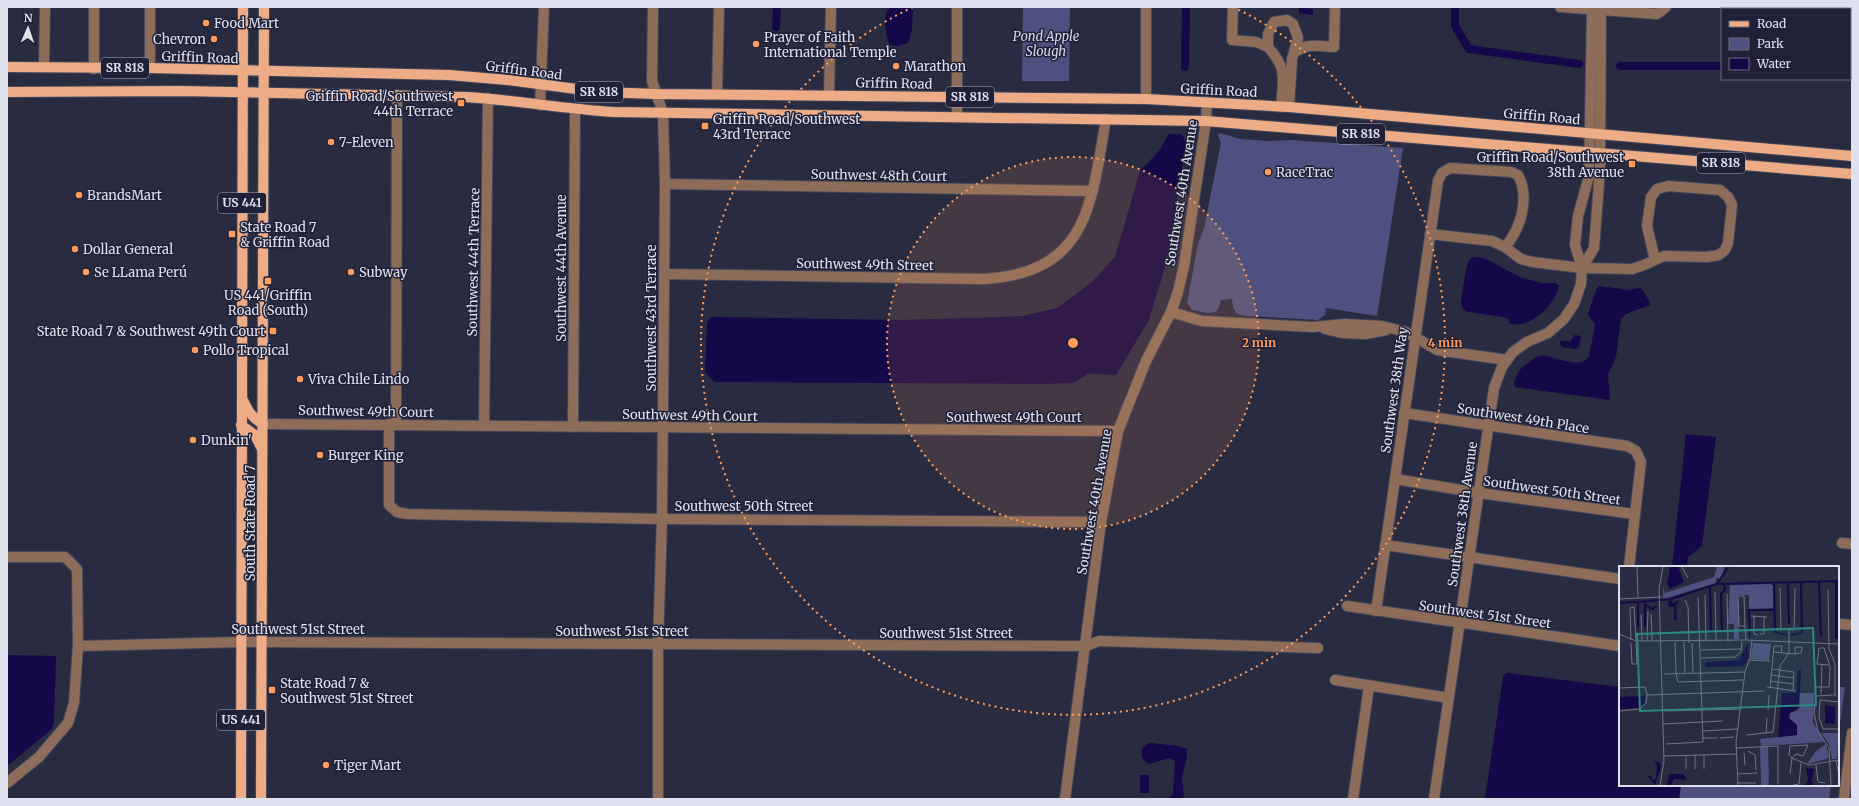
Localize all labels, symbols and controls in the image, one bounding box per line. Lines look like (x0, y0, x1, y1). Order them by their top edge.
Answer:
north arrow (8, 8, 48, 48)
legend (1721, 8, 1851, 80)
text: N (24, 11, 33, 25)
place label: Food Mart (214, 15, 279, 32)
text: Road (1757, 16, 1786, 31)
marker: Food Mart (201, 18, 211, 28)
park label: Pond Apple Slough (1013, 28, 1080, 60)
place label: Prayer of Faith International Temple (764, 29, 897, 61)
place label: Chevron (153, 31, 206, 48)
marker: Chevron (209, 34, 219, 44)
text: Park (1757, 36, 1784, 51)
marker: Prayer of Faith International Temple (751, 39, 761, 49)
street label: Griffin Road (161, 48, 239, 67)
text: Water (1756, 56, 1792, 71)
street label: Griffin Road (485, 57, 563, 84)
road number: SR 818 (101, 58, 149, 78)
place label: Marathon (904, 58, 967, 75)
marker: Marathon (891, 61, 901, 71)
street label: Griffin Road (855, 74, 933, 93)
street label: Griffin Road (1180, 80, 1258, 101)
road number: SR 818 (575, 82, 623, 102)
road number: SR 818 (946, 87, 994, 107)
place label: Griffin Road/Southwest 44th Terrace (306, 88, 453, 120)
marker: Griffin Road/Southwest 44th Terrace (456, 98, 466, 108)
street label: Griffin Road (1503, 105, 1581, 128)
place label: Griffin Road/Southwest 43rd Terrace (713, 111, 860, 143)
street label: Southwest 40th Avenue (1162, 119, 1201, 267)
marker: Griffin Road/Southwest 43rd Terrace (700, 121, 710, 131)
road number: SR 818 (1337, 124, 1385, 144)
place label: 7-Eleven (339, 134, 394, 151)
marker: 7-Eleven (326, 137, 336, 147)
place label: Griffin Road/Southwest 38th Avenue (1477, 149, 1624, 181)
road number: SR 818 (1697, 153, 1745, 173)
marker: Griffin Road/Southwest 38th Avenue (1627, 159, 1637, 169)
place label: RaceTrac (1276, 164, 1334, 181)
street label: Southwest 48th Court (811, 166, 947, 185)
marker: RaceTrac (1263, 167, 1273, 177)
place label: BrandsMart (87, 187, 162, 204)
street label: Southwest 44th Terrace (464, 187, 483, 337)
marker: BrandsMart (74, 190, 84, 200)
road number: US 441 (218, 193, 266, 213)
street label: Southwest 44th Avenue (553, 194, 570, 342)
place label: State Road 7 & Griffin Road (240, 219, 330, 251)
marker: State Road 7 & Griffin Road (227, 229, 237, 239)
place label: Dollar General (83, 241, 173, 258)
marker: Dollar General (70, 244, 80, 254)
street label: Southwest 43rd Terrace (643, 244, 660, 391)
street label: Southwest 49th Street (796, 255, 934, 274)
place label: Se LLama Perú (94, 264, 187, 281)
place label: Subway (359, 264, 408, 281)
marker: Se LLama Perú (81, 267, 91, 277)
marker: Subway (346, 267, 356, 277)
marker: US 441/Griffin Road (South) (263, 276, 273, 286)
place label: US 441/Griffin Road (South) (224, 287, 312, 319)
place label: State Road 7 & Southwest 49th Court (37, 323, 265, 340)
street label: Southwest 38th Way (1377, 325, 1412, 454)
marker: State Road 7 & Southwest 49th Court (268, 326, 278, 336)
text: 2 min (1242, 335, 1276, 350)
text: 4 min (1428, 335, 1462, 350)
centre of rings (1066, 336, 1080, 350)
place label: Pollo Tropical (203, 342, 289, 359)
marker: Pollo Tropical (190, 345, 200, 355)
place label: Viva Chile Lindo (307, 371, 410, 388)
marker: Viva Chile Lindo (295, 374, 305, 384)
street label: Southwest 49th Place (1456, 400, 1590, 437)
street label: Southwest 49th Court (298, 402, 434, 421)
street label: Southwest 49th Court (622, 406, 758, 425)
street label: Southwest 49th Court (946, 409, 1082, 426)
street label: Southwest 40th Avenue (1073, 428, 1116, 576)
place label: Dunkin' (201, 432, 252, 449)
marker: Dunkin' (188, 435, 198, 445)
street label: Southwest 38th Avenue (1444, 440, 1481, 588)
place label: Burger King (328, 447, 404, 464)
marker: Burger King (315, 450, 325, 460)
street label: South State Road 7 (242, 464, 259, 581)
street label: Southwest 50th Street (1482, 472, 1622, 509)
street label: Southwest 50th Street (675, 498, 813, 515)
inset map (1619, 566, 1839, 786)
street label: Southwest 51st Street (1418, 597, 1552, 632)
street label: Southwest 51st Street (231, 621, 365, 638)
street label: Southwest 51st Street (555, 623, 689, 640)
street label: Southwest 51st Street (879, 625, 1013, 642)
place label: State Road 7 & Southwest 51st Street (280, 675, 414, 707)
marker: State Road 7 & Southwest 51st Street (267, 685, 277, 695)
road number: US 441 (217, 710, 265, 730)
place label: Tiger Mart (334, 757, 401, 774)
marker: Tiger Mart (321, 760, 331, 770)

